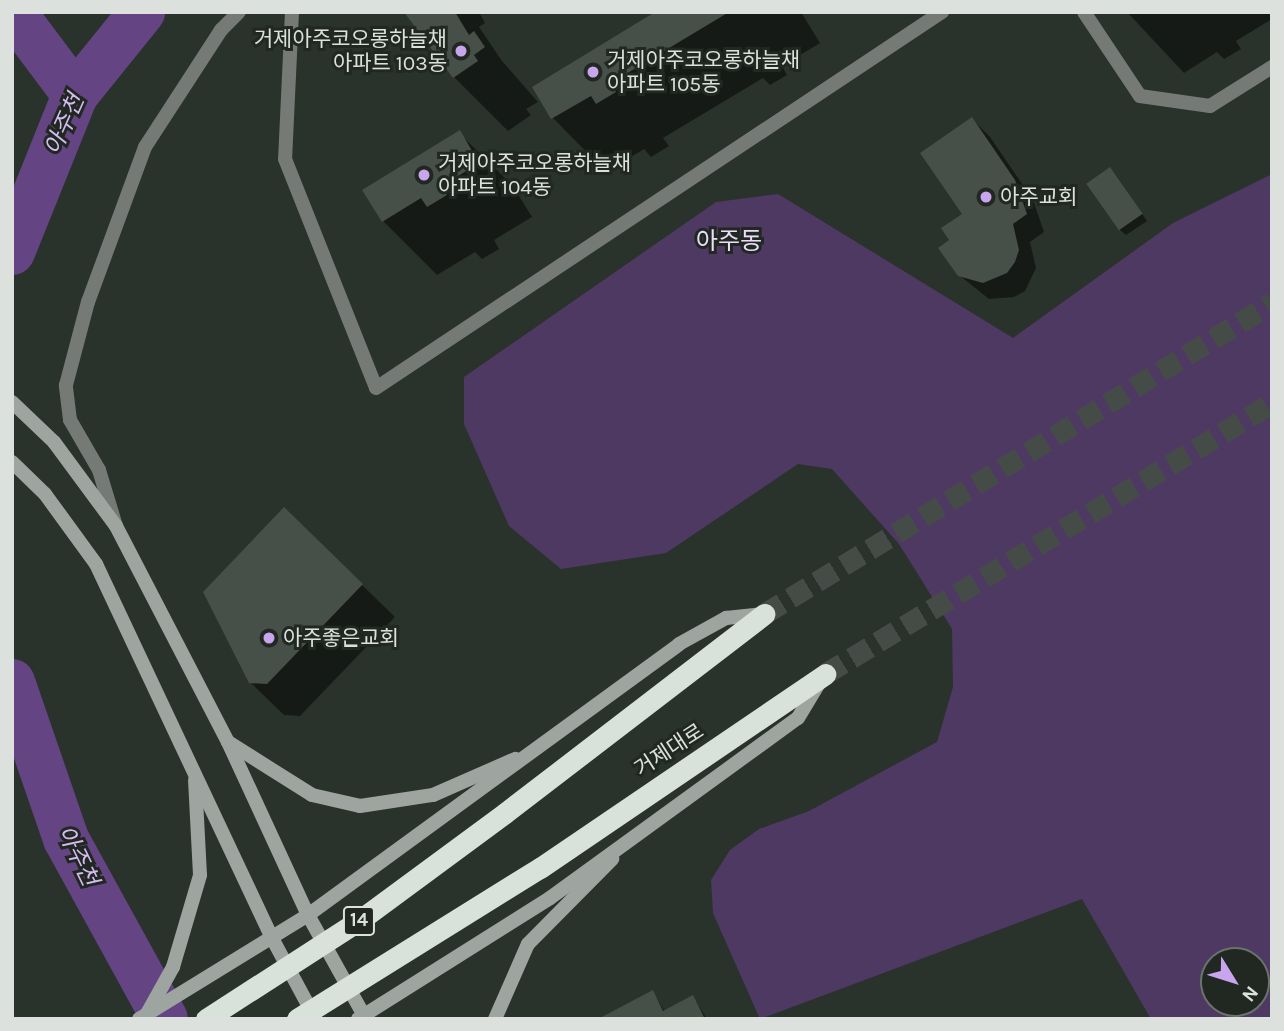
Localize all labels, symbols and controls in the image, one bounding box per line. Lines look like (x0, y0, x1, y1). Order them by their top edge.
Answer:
place label: 거제아주코오롱하늘채 아파트 103동 (254, 26, 447, 76)
marker: 거제아주코오롱하늘채 아파트 103동 (453, 43, 469, 59)
place label: 거제아주코오롱하늘채 아파트 105동 (607, 47, 800, 97)
marker: 거제아주코오롱하늘채 아파트 105동 (585, 64, 601, 80)
water label: 아주천 (39, 90, 91, 160)
place label: 거제아주코오롱하늘채 아파트 104동 (438, 150, 631, 200)
marker: 거제아주코오롱하늘채 아파트 104동 (416, 167, 432, 183)
place label: 아주교회 (1000, 184, 1077, 210)
marker: 아주교회 (978, 189, 994, 205)
district label: 아주동 (696, 228, 762, 256)
place label: 아주좋은교회 (283, 625, 399, 651)
marker: 아주좋은교회 (261, 630, 277, 646)
street label: 거제대로 (630, 718, 708, 782)
water label: 아주천 (51, 821, 103, 891)
road number: 14 (342, 906, 376, 937)
north arrow (1200, 947, 1270, 1017)
text: N (1237, 982, 1263, 1006)

